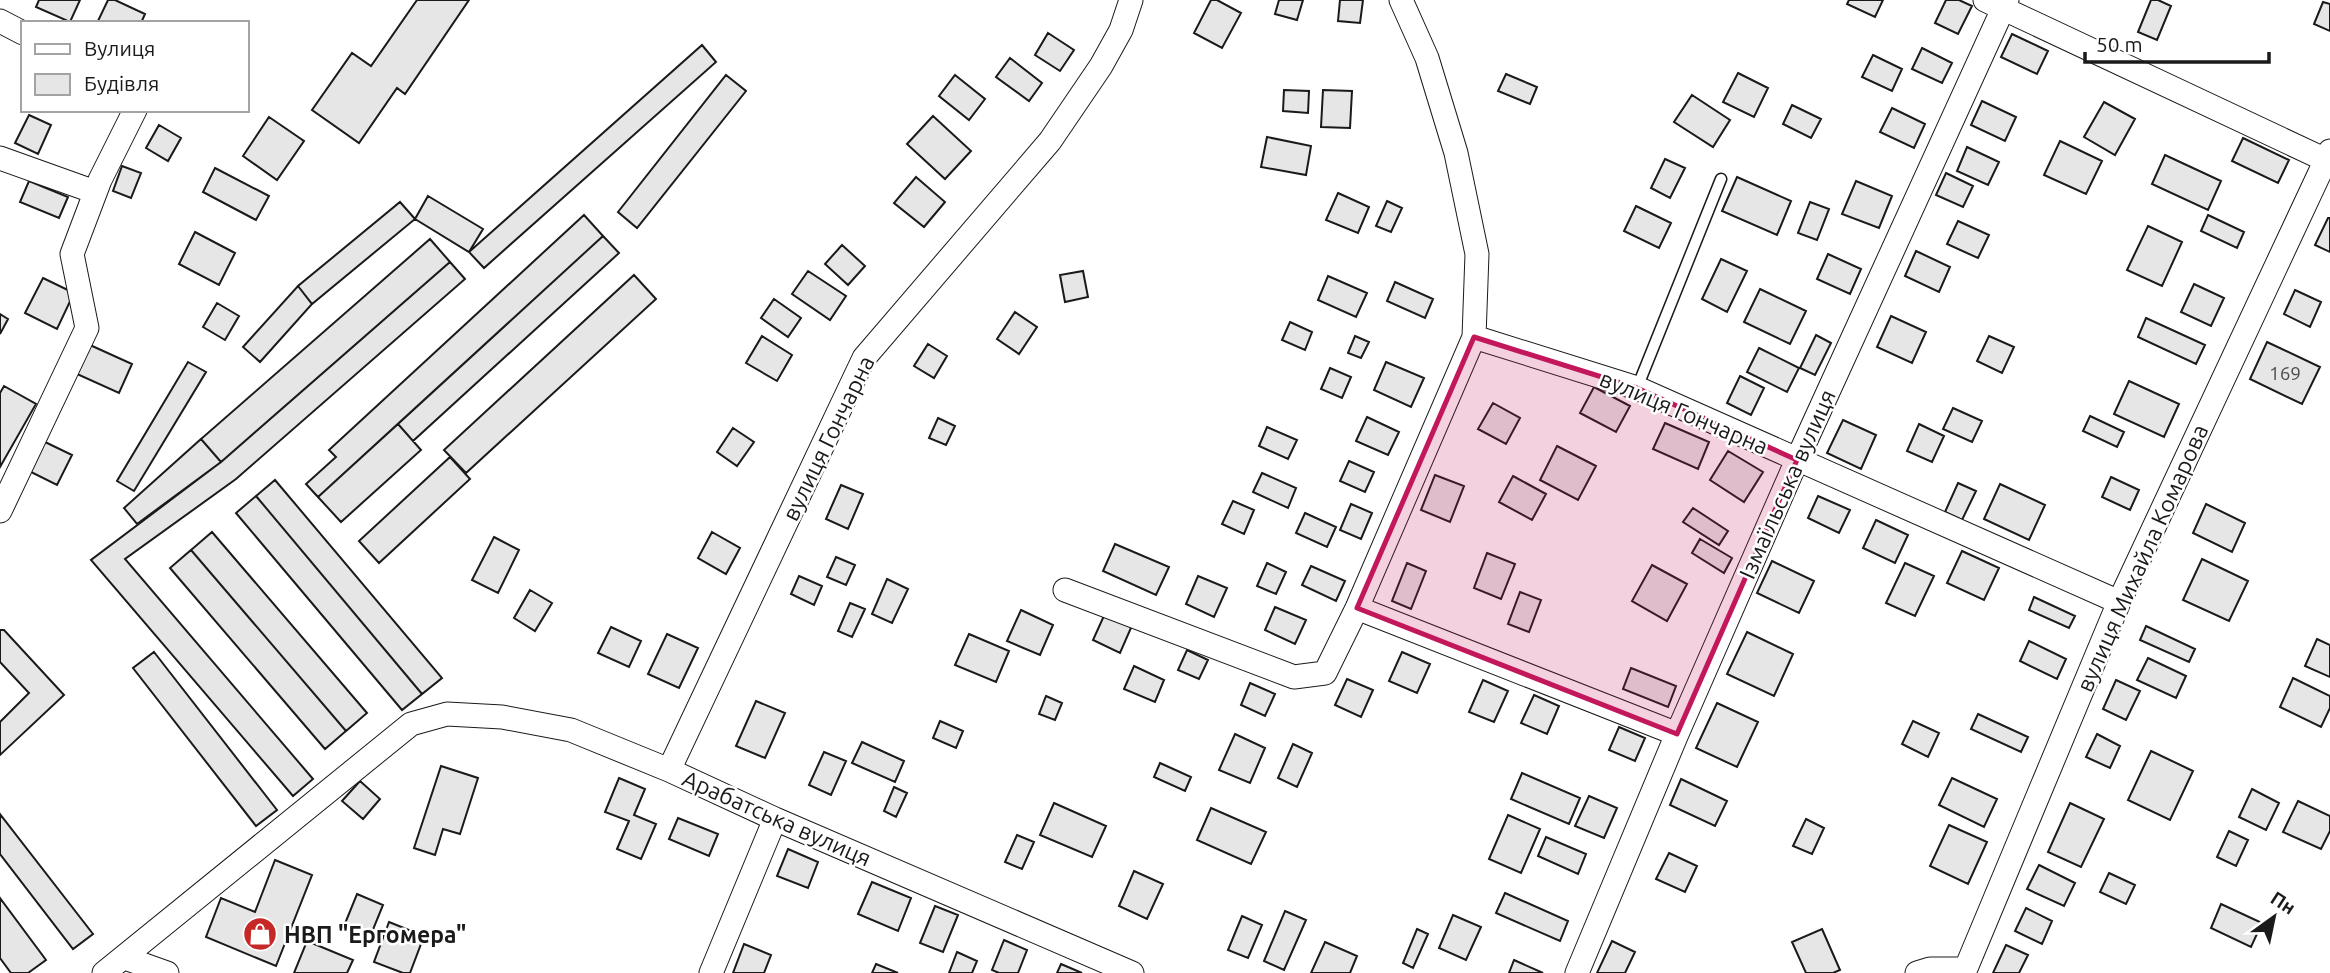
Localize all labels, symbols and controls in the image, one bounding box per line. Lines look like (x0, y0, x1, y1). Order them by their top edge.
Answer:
legend (21, 21, 248, 112)
scale bar (2085, 21, 2269, 65)
text: 50 m (2096, 32, 2143, 56)
text: Вулиця (84, 36, 155, 60)
text: Будівля (84, 71, 159, 95)
street label: вулиця Гончарна (777, 352, 879, 524)
house number: 169 (2269, 362, 2301, 384)
street label: вулиця Гончарна (1596, 365, 1772, 459)
street label: Ізмаїльська вулиця (1734, 386, 1840, 582)
street label: вулиця Михайла Комарова (2072, 421, 2212, 695)
street label: Арабатська вулиця (679, 765, 875, 871)
north arrow (2239, 882, 2309, 952)
text: Пн (2267, 887, 2300, 919)
shop icon: НВП "Ергомера" (241, 915, 279, 953)
place label: НВП "Ергомера" (284, 922, 466, 947)

